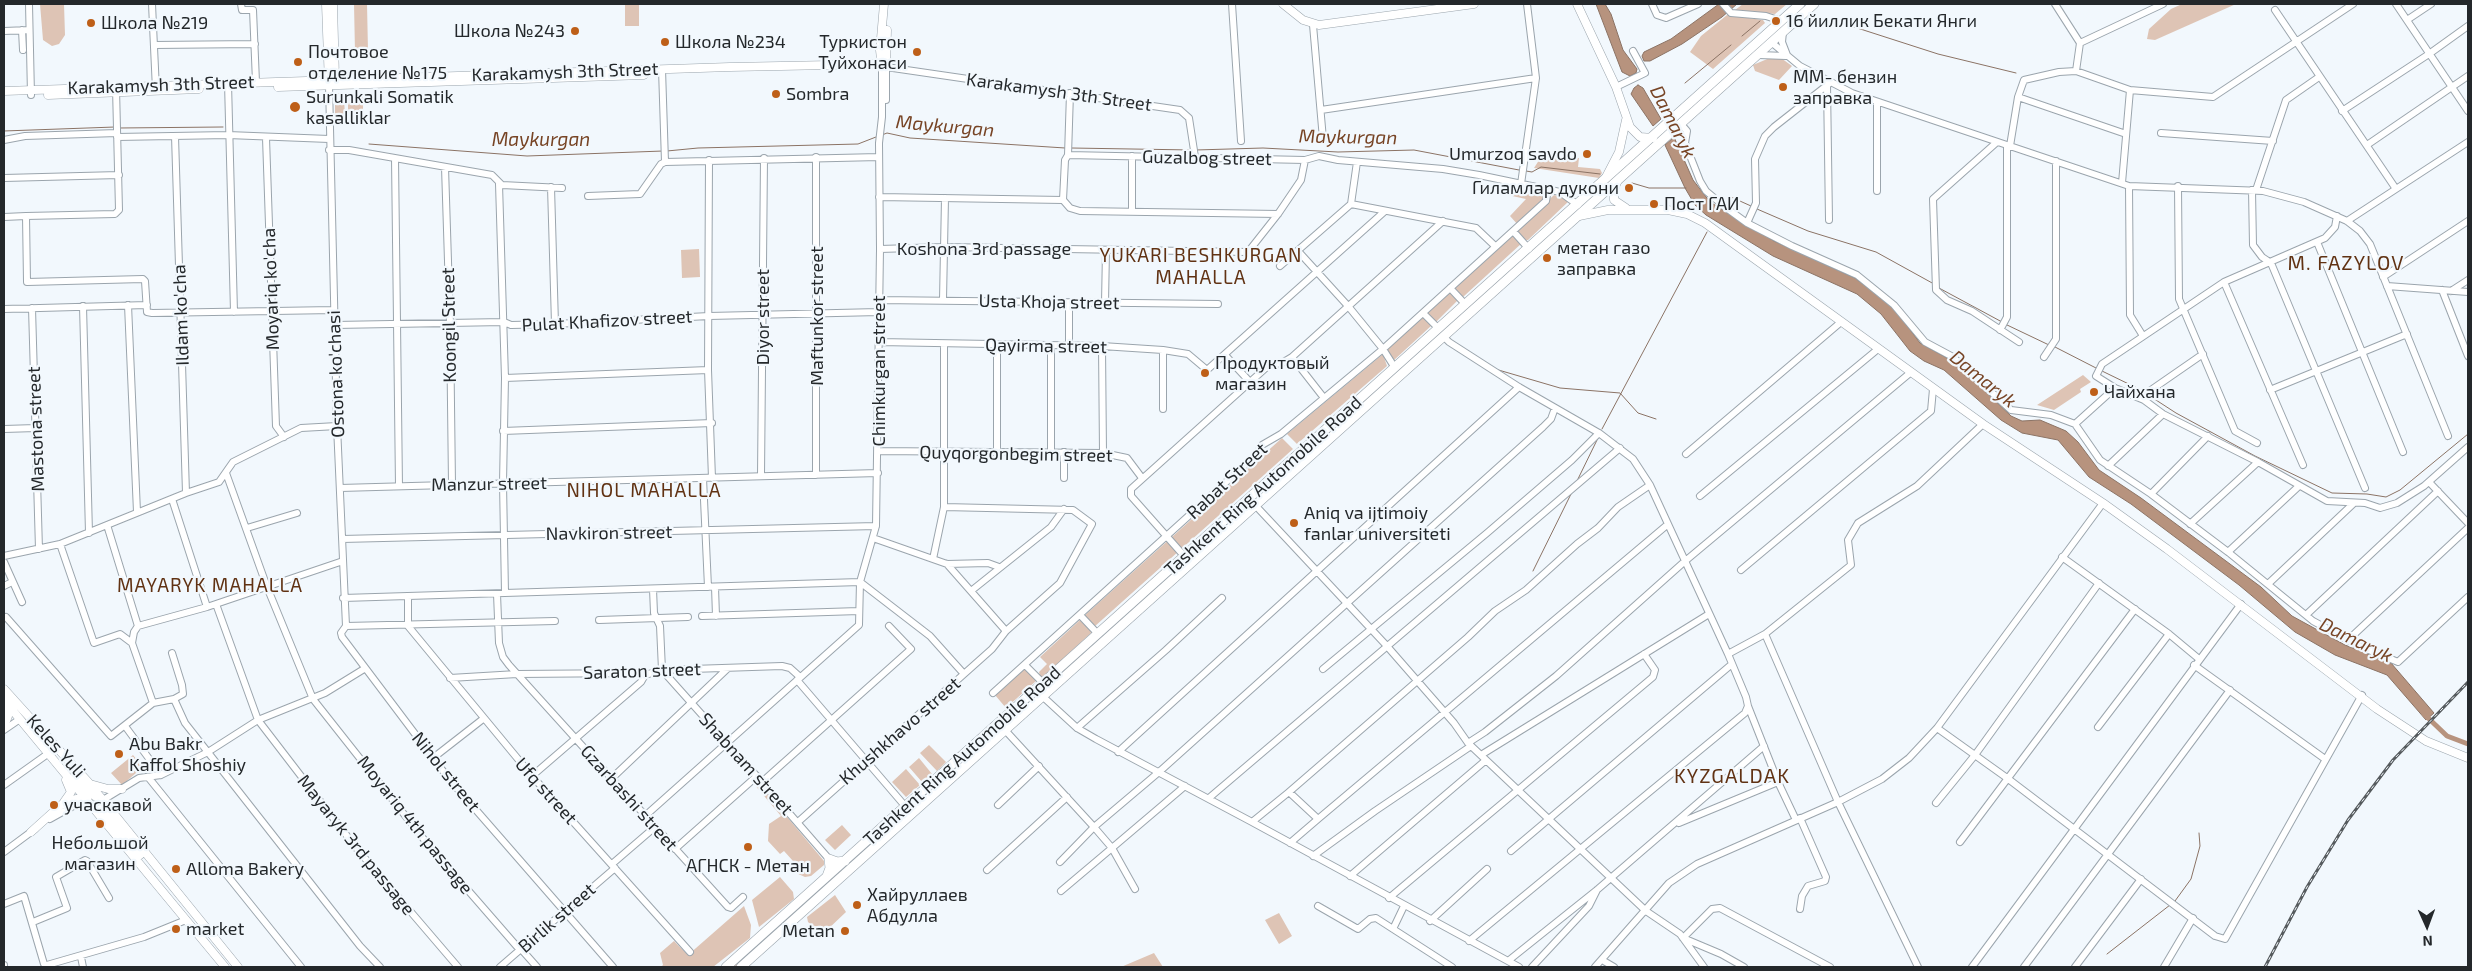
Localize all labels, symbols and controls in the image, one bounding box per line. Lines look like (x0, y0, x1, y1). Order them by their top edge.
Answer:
place label: 16 йиллик Бекати Янги (1786, 10, 1977, 32)
place label: Школа №219 (101, 12, 208, 34)
marker: 16 йиллик Бекати Янги (1770, 15, 1782, 27)
marker: Школа №219 (85, 17, 97, 29)
place label: Школа №243 (454, 20, 565, 42)
marker: Школа №243 (569, 25, 581, 37)
place label: Школа №234 (675, 31, 786, 53)
place label: Туркистон Туйхонаси (818, 31, 907, 74)
marker: Школа №234 (659, 36, 671, 48)
place label: Почтовое отделение №175 (308, 41, 447, 84)
marker: Туркистон Туйхонаси (911, 46, 923, 58)
marker: Почтовое отделение №175 (292, 56, 304, 68)
street label: Karakamysh 3th Street (471, 58, 659, 86)
place label: ММ- бензин заправка (1793, 66, 1897, 108)
street label: Karakamysh 3th Street (965, 68, 1153, 116)
street label: Karakamysh 3th Street (67, 71, 255, 99)
marker: ММ- бензин заправка (1777, 81, 1789, 93)
water label: Damaryk (1645, 82, 1701, 162)
place label: Sombra (786, 83, 849, 105)
place label: Surunkali Somatik kasalliklar (306, 86, 454, 128)
marker: Sombra (770, 88, 782, 100)
marker: Surunkali Somatik kasalliklar (288, 100, 302, 114)
water label: Maykurgan (895, 110, 995, 142)
water label: Maykurgan (1299, 125, 1397, 149)
water label: Maykurgan (492, 129, 590, 151)
place label: Umurzoq savdo (1449, 143, 1577, 165)
street label: Guzalbog street (1142, 146, 1272, 170)
marker: Umurzoq savdo (1581, 148, 1593, 160)
place label: Гиламлар дукони (1472, 177, 1619, 199)
marker: Гиламлар дукони (1623, 182, 1635, 194)
place label: Пост ГАИ (1664, 193, 1740, 215)
marker: Пост ГАИ (1648, 198, 1660, 210)
street label: Moyariq ko'cha (258, 227, 284, 351)
place label: метан газо заправка (1557, 237, 1650, 280)
street label: Koshona 3rd passage (897, 238, 1071, 260)
district label: YUKARI BESHKURGAN MAHALLA (1097, 245, 1305, 289)
street label: Maftunkor street (806, 246, 828, 386)
district label: M. FAZYLOV (2286, 251, 2406, 275)
marker: метан газо заправка (1541, 252, 1553, 264)
street label: Ildam ko'cha (168, 264, 194, 366)
street label: Koongil Street (437, 267, 461, 383)
street label: Diyor street (752, 269, 774, 365)
street label: Usta Khoja street (978, 290, 1120, 314)
street label: Chimkurgan street (868, 295, 890, 447)
street label: Pulat Khafizov street (521, 306, 693, 336)
street label: Ostona ko'chasi (323, 310, 349, 438)
street label: Qayirma street (985, 334, 1107, 358)
water label: Damaryk (1945, 345, 2021, 413)
place label: Продуктовый магазин (1215, 352, 1330, 394)
street label: Mastona street (23, 366, 49, 492)
marker: Продуктовый магазин (1199, 367, 1211, 379)
place label: Чайхана (2104, 381, 2176, 403)
marker: Чайхана (2088, 386, 2100, 398)
street label: Tashkent Ring Automobile Road (1160, 392, 1366, 580)
street label: Rabat Street (1182, 438, 1272, 524)
street label: Quyqorgonbegim street (919, 442, 1113, 466)
street label: Manzur street (431, 472, 547, 496)
district label: NIHOL MAHALLA (565, 480, 723, 502)
place label: Aniq va ijtimoiy fanlar universiteti (1304, 502, 1451, 544)
marker: Aniq va ijtimoiy fanlar universiteti (1288, 517, 1300, 529)
street label: Navkiron street (546, 521, 672, 545)
district label: MAYARYK MAHALLA (115, 575, 305, 597)
water label: Damaryk (2316, 613, 2396, 667)
street label: Saraton street (583, 658, 701, 684)
street label: Tashkent Ring Automobile Road (859, 662, 1065, 850)
street label: Khushkhavo street (835, 673, 965, 789)
street label: Shabnam street (694, 708, 798, 820)
street label: Keles Yuli (22, 710, 90, 782)
street label: Nihol street (407, 728, 485, 816)
place label: Abu Bakr Kaffol Shoshiy (129, 733, 246, 776)
street label: Gzarbashi street (576, 741, 682, 855)
marker: Abu Bakr Kaffol Shoshiy (113, 748, 125, 760)
street label: Moyariq 4th passage (353, 751, 477, 899)
street label: Ufq street (510, 753, 582, 829)
district label: KYZGALDAK (1673, 764, 1791, 788)
street label: Mayaryk 3rd passage (293, 770, 419, 920)
place label: учаскавой (64, 794, 152, 816)
marker: учаскавой (48, 799, 60, 811)
marker: Небольшой магазин (94, 818, 106, 830)
place label: Небольшой магазин (52, 832, 148, 874)
marker: АГНСК - Метан (742, 841, 754, 853)
place label: АГНСК - Метан (686, 855, 810, 877)
place label: Alloma Bakery (186, 858, 304, 880)
marker: Alloma Bakery (170, 863, 182, 875)
street label: Birlik street (514, 879, 600, 957)
place label: Хайруллаев Абдулла (867, 884, 968, 926)
marker: Хайруллаев Абдулла (851, 899, 863, 911)
north arrow (2402, 901, 2452, 951)
place label: market (186, 918, 244, 940)
place label: Metan (782, 920, 835, 942)
marker: market (170, 923, 182, 935)
marker: Metan (839, 925, 851, 937)
text: N (2422, 933, 2433, 950)

